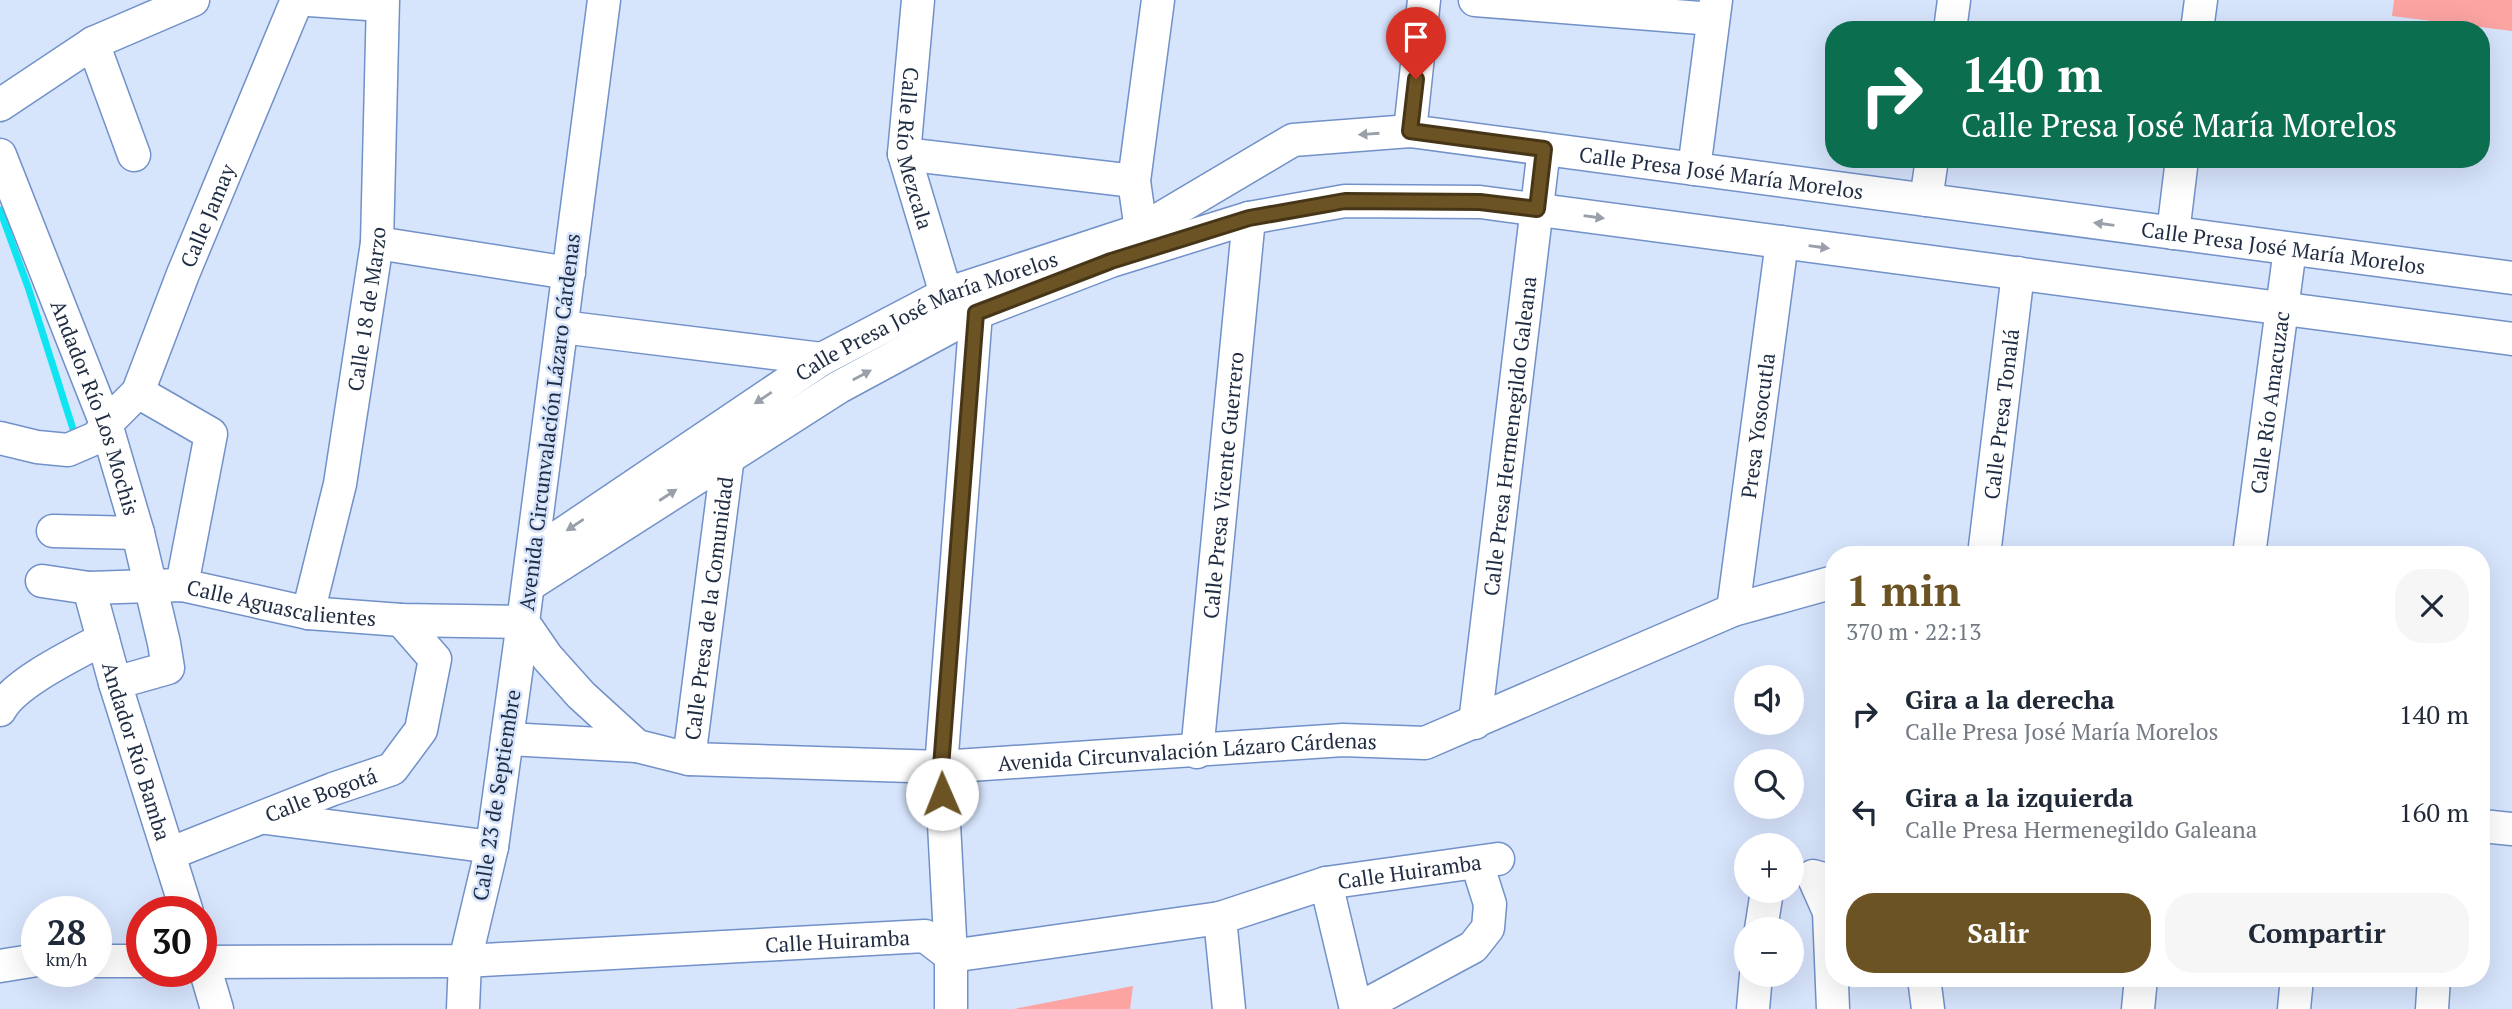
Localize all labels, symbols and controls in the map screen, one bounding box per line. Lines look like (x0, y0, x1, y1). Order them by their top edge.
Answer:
pin (1386, 7, 1446, 79)
icon: arrive (1397, 18, 1435, 56)
text: 140 m (1961, 41, 2103, 106)
icon: right (1846, 49, 1937, 140)
street label: Calle Río Mezcala (890, 66, 940, 233)
text: Calle Presa José María Morelos (1961, 104, 2397, 146)
one-way arrow (1357, 129, 1379, 140)
street label: Calle Presa José María Morelos (1578, 140, 1865, 205)
street label: Calle Jamay (173, 159, 241, 272)
one-way arrow (1583, 211, 1605, 222)
street label: Calle Presa José María Morelos (2140, 215, 2427, 280)
one-way arrow (2093, 218, 2115, 229)
street label: Calle 18 de Marzo (340, 226, 392, 393)
street label: Avenida Circunvalación Lázaro Cárdenas (512, 232, 586, 612)
one-way arrow (1808, 241, 1830, 252)
street label: Calle Presa José María Morelos (789, 244, 1061, 387)
street label: Calle Presa Hermenegildo Galeana (1476, 274, 1543, 598)
street label: Andador Río Los Mochis (44, 296, 146, 518)
street label: Calle Río Amacuzac (2243, 309, 2296, 495)
street label: Calle Presa Tonalá (1977, 327, 2025, 501)
street label: Calle Presa Vicente Guerrero (1196, 351, 1250, 620)
street label: Presa Yosocutla (1734, 351, 1781, 500)
one-way arrow (852, 369, 871, 381)
one-way arrow (754, 391, 773, 404)
street label: Calle Presa de la Comunidad (678, 474, 739, 742)
one-way arrow (659, 488, 678, 501)
one-way arrow (565, 519, 585, 532)
text: 1 min (1846, 562, 1961, 618)
button: close (2395, 569, 2469, 643)
street label: Calle Aguascalientes (184, 573, 377, 632)
text: 370 m · 22:13 (1846, 616, 1981, 647)
street label: Andador Río Bamba (96, 659, 178, 844)
map controls (1734, 665, 1804, 987)
button: sound (1734, 665, 1804, 735)
text: Gira a la derecha (1905, 682, 2115, 716)
street label: Calle 23 de Septiembre (465, 687, 527, 903)
icon: right (1846, 695, 1884, 733)
text: 140 m (2399, 697, 2469, 731)
text: Calle Presa José María Morelos (1905, 716, 2219, 747)
street label: Avenida Circunvalación Lázaro Cárdenas (997, 726, 1378, 777)
button: search (1734, 749, 1804, 819)
position arrow (905, 757, 979, 831)
street label: Calle Bogotá (261, 761, 381, 829)
text: Gira a la izquierda (1905, 780, 2133, 814)
icon: left (1846, 793, 1884, 831)
text: 160 m (2399, 795, 2469, 829)
text: Calle Presa Hermenegildo Galeana (1905, 814, 2257, 845)
button: + (1734, 833, 1804, 903)
street label: Calle Huiramba (1336, 847, 1484, 895)
button: Salir (1846, 893, 2151, 973)
button: Compartir (2165, 893, 2469, 973)
speed limit sign: 30 (126, 896, 217, 987)
text: 28 (47, 909, 86, 955)
button: − (1734, 917, 1804, 987)
street label: Calle Huiramba (764, 923, 911, 959)
text: km/h (46, 947, 87, 971)

